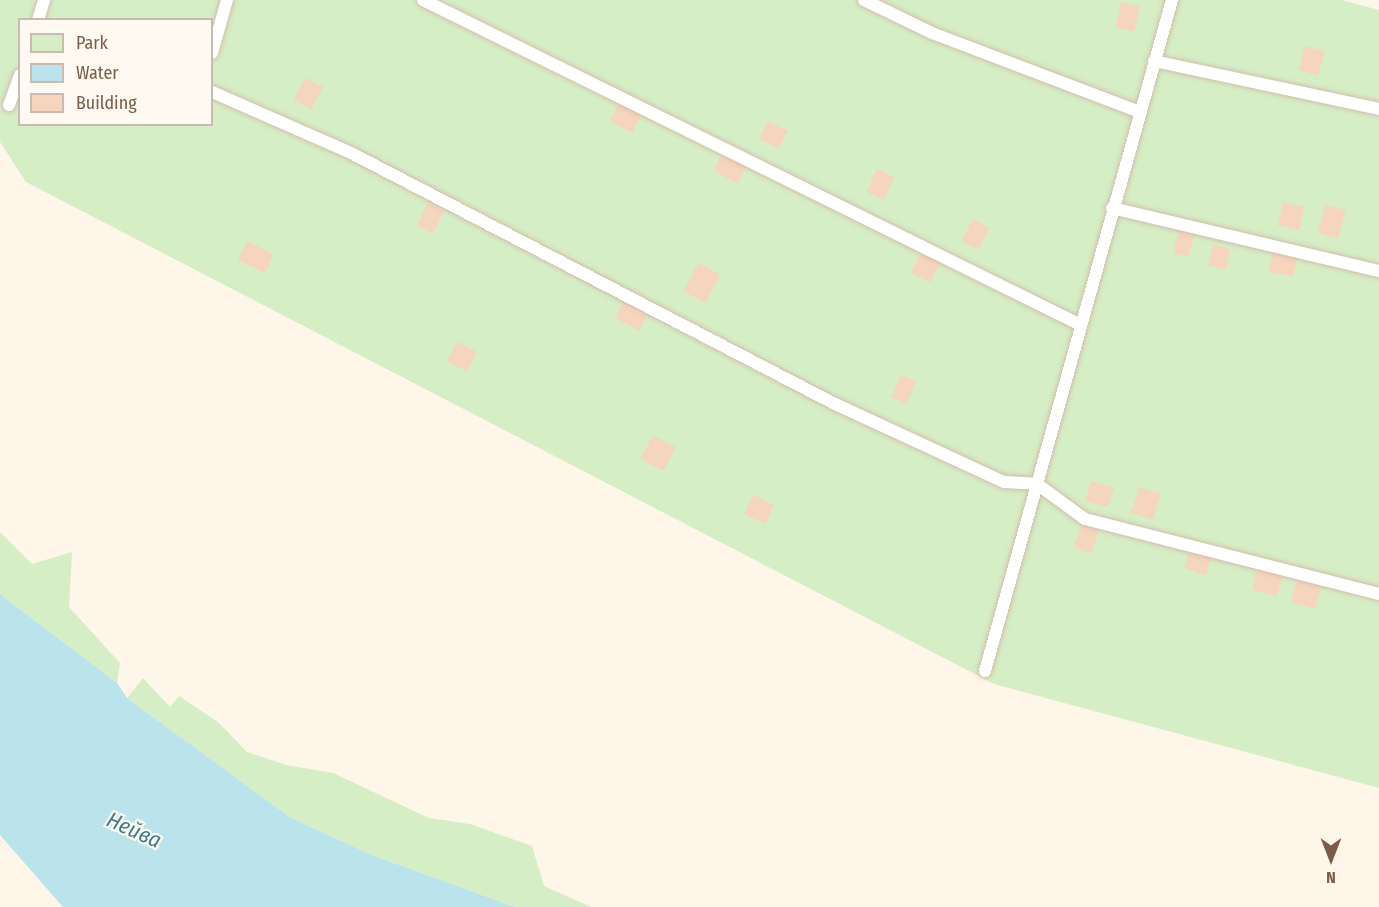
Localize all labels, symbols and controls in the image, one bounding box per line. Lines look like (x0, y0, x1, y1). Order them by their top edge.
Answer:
legend (18, 18, 213, 126)
text: Park (76, 32, 108, 54)
text: Water (76, 62, 119, 84)
text: Building (76, 92, 137, 114)
water label: Нейва (103, 806, 165, 854)
north arrow (1301, 829, 1361, 889)
text: N (1326, 868, 1336, 887)

